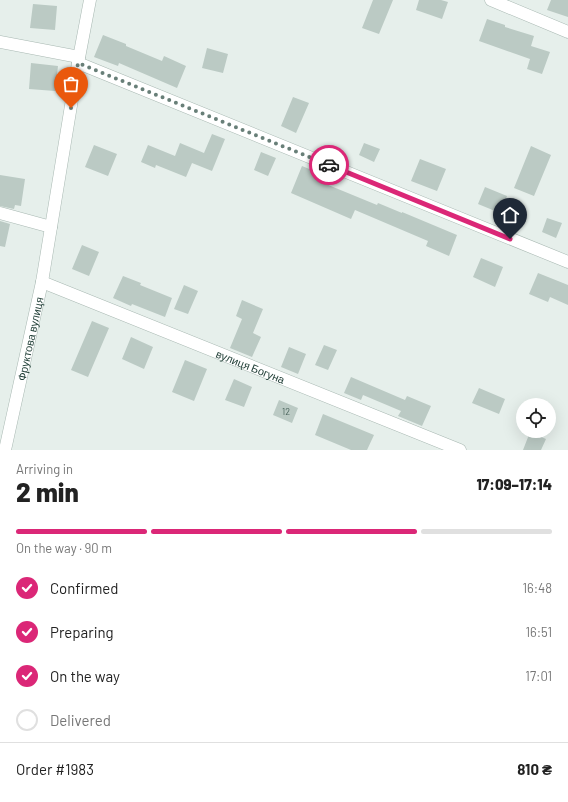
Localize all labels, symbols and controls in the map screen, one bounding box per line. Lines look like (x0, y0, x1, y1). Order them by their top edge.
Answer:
pin (54, 67, 88, 108)
icon: bag (60, 73, 82, 95)
courier (309, 145, 349, 185)
icon: car (318, 154, 340, 176)
pin (493, 198, 527, 239)
icon: home (499, 204, 521, 226)
street label: Фруктова вулиця (14, 295, 45, 382)
street label: вулиця Богуна (214, 346, 288, 386)
map controls (516, 398, 556, 438)
button: locate (516, 398, 556, 438)
house number: 12 (282, 406, 290, 417)
text: Arriving in (16, 461, 73, 477)
text: 17:09–17:14 (476, 475, 552, 493)
text: 2 min (16, 476, 79, 507)
text: On the way · 90 m (16, 540, 112, 556)
icon: check (16, 577, 38, 599)
text: Confirmed (50, 579, 118, 597)
text: 16:48 (522, 580, 552, 596)
icon: check (16, 621, 38, 643)
text: Preparing (50, 623, 114, 641)
text: 16:51 (525, 624, 552, 640)
icon: check (16, 665, 38, 687)
text: On the way (50, 667, 120, 685)
text: 17:01 (525, 668, 552, 684)
text: Delivered (50, 711, 111, 729)
text: Order #1983 (16, 760, 94, 778)
text: 810 ₴ (517, 760, 552, 778)

